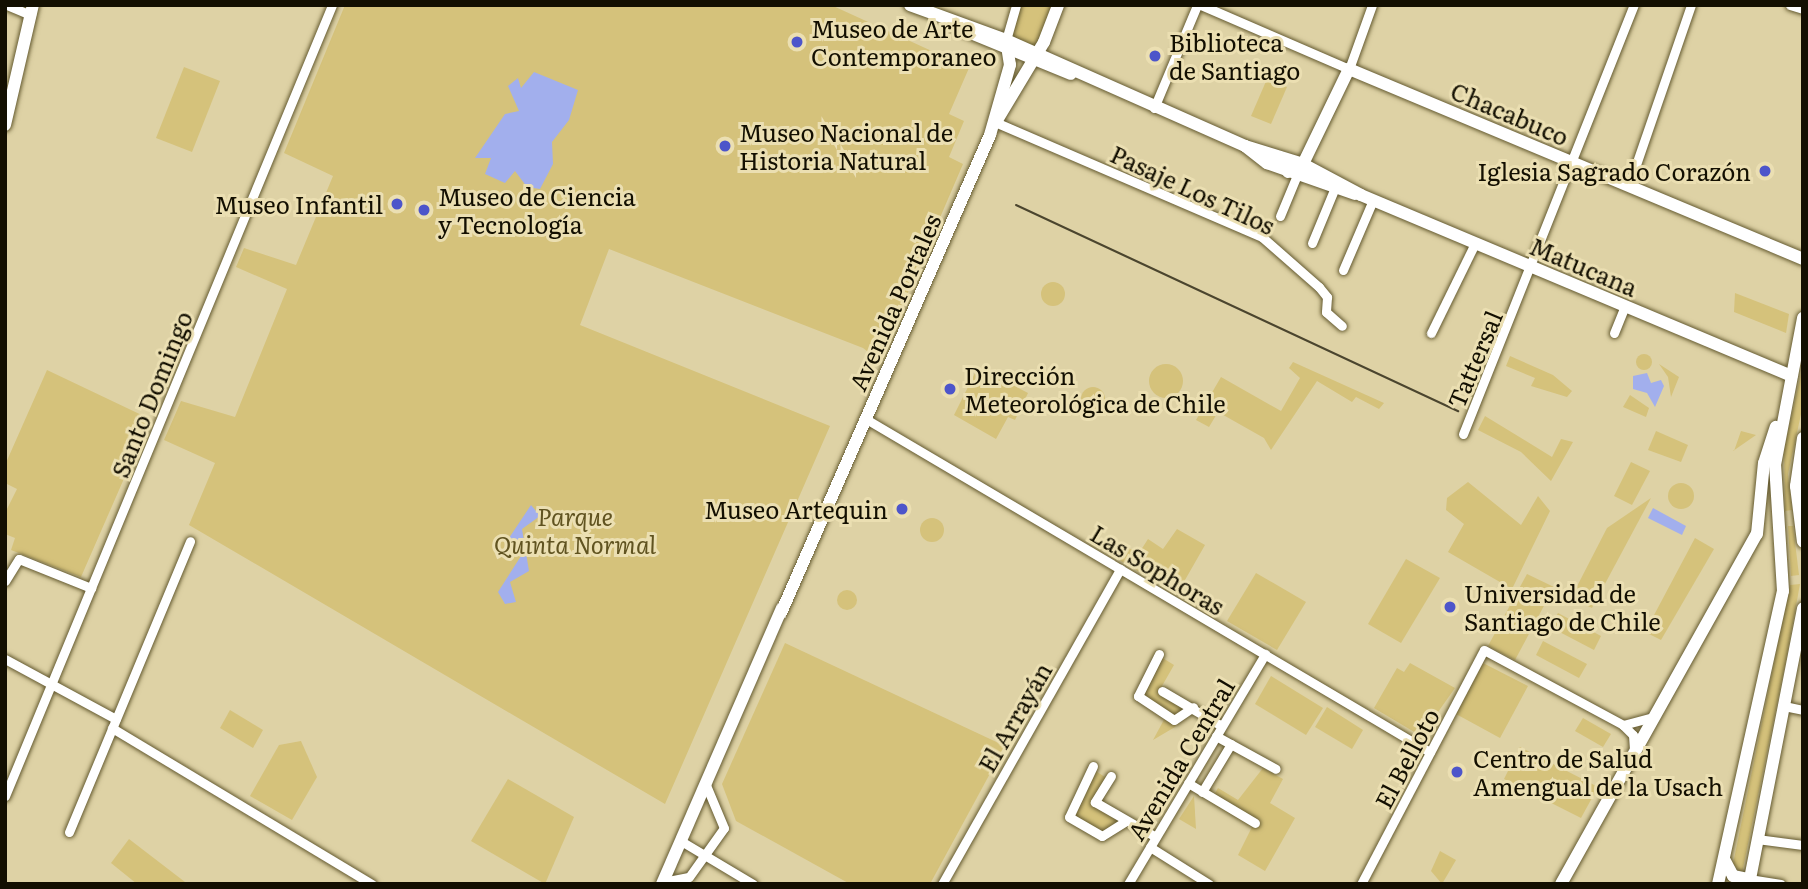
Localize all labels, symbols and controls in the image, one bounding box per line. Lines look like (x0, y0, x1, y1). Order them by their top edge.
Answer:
place label: Museo de Arte Contemporaneo (811, 14, 997, 70)
place label: Biblioteca de Santiago (1169, 28, 1300, 84)
marker: Museo de Arte Contemporaneo (789, 34, 805, 50)
marker: Biblioteca de Santiago (1147, 48, 1163, 64)
street label: Chacabuco (1447, 75, 1573, 151)
place label: Museo Nacional de Historia Natural (739, 118, 953, 174)
marker: Museo Nacional de Historia Natural (717, 138, 733, 154)
street label: Pasaje Los Tilos (1106, 138, 1280, 240)
place label: Iglesia Sagrado Corazón (1477, 157, 1751, 185)
marker: Iglesia Sagrado Corazón (1757, 163, 1773, 179)
place label: Museo de Ciencia y Tecnología (438, 182, 636, 238)
place label: Museo Infantil (214, 190, 383, 218)
marker: Museo Infantil (389, 196, 405, 212)
marker: Museo de Ciencia y Tecnología (416, 202, 432, 218)
street label: Avenida Portales (842, 209, 946, 395)
street label: Matucana (1526, 230, 1642, 302)
street label: Tattersal (1441, 306, 1507, 412)
street label: Santo Domingo (105, 307, 197, 481)
place label: Dirección Meteorológica de Chile (964, 361, 1226, 417)
marker: Dirección Meteorológica de Chile (942, 381, 958, 397)
place label: Museo Artequin (704, 495, 888, 523)
marker: Museo Artequin (894, 501, 910, 517)
park label: Parque Quinta Normal (494, 502, 656, 558)
street label: Las Sophoras (1086, 518, 1230, 620)
place label: Universidad de Santiago de Chile (1464, 579, 1661, 635)
marker: Universidad de Santiago de Chile (1442, 599, 1458, 615)
street label: El Arrayán (971, 657, 1057, 777)
street label: Avenida Central (1120, 673, 1240, 845)
street label: El Belloto (1368, 703, 1444, 813)
place label: Centro de Salud Amengual de la Usach (1473, 744, 1723, 800)
marker: Centro de Salud Amengual de la Usach (1447, 762, 1467, 782)

